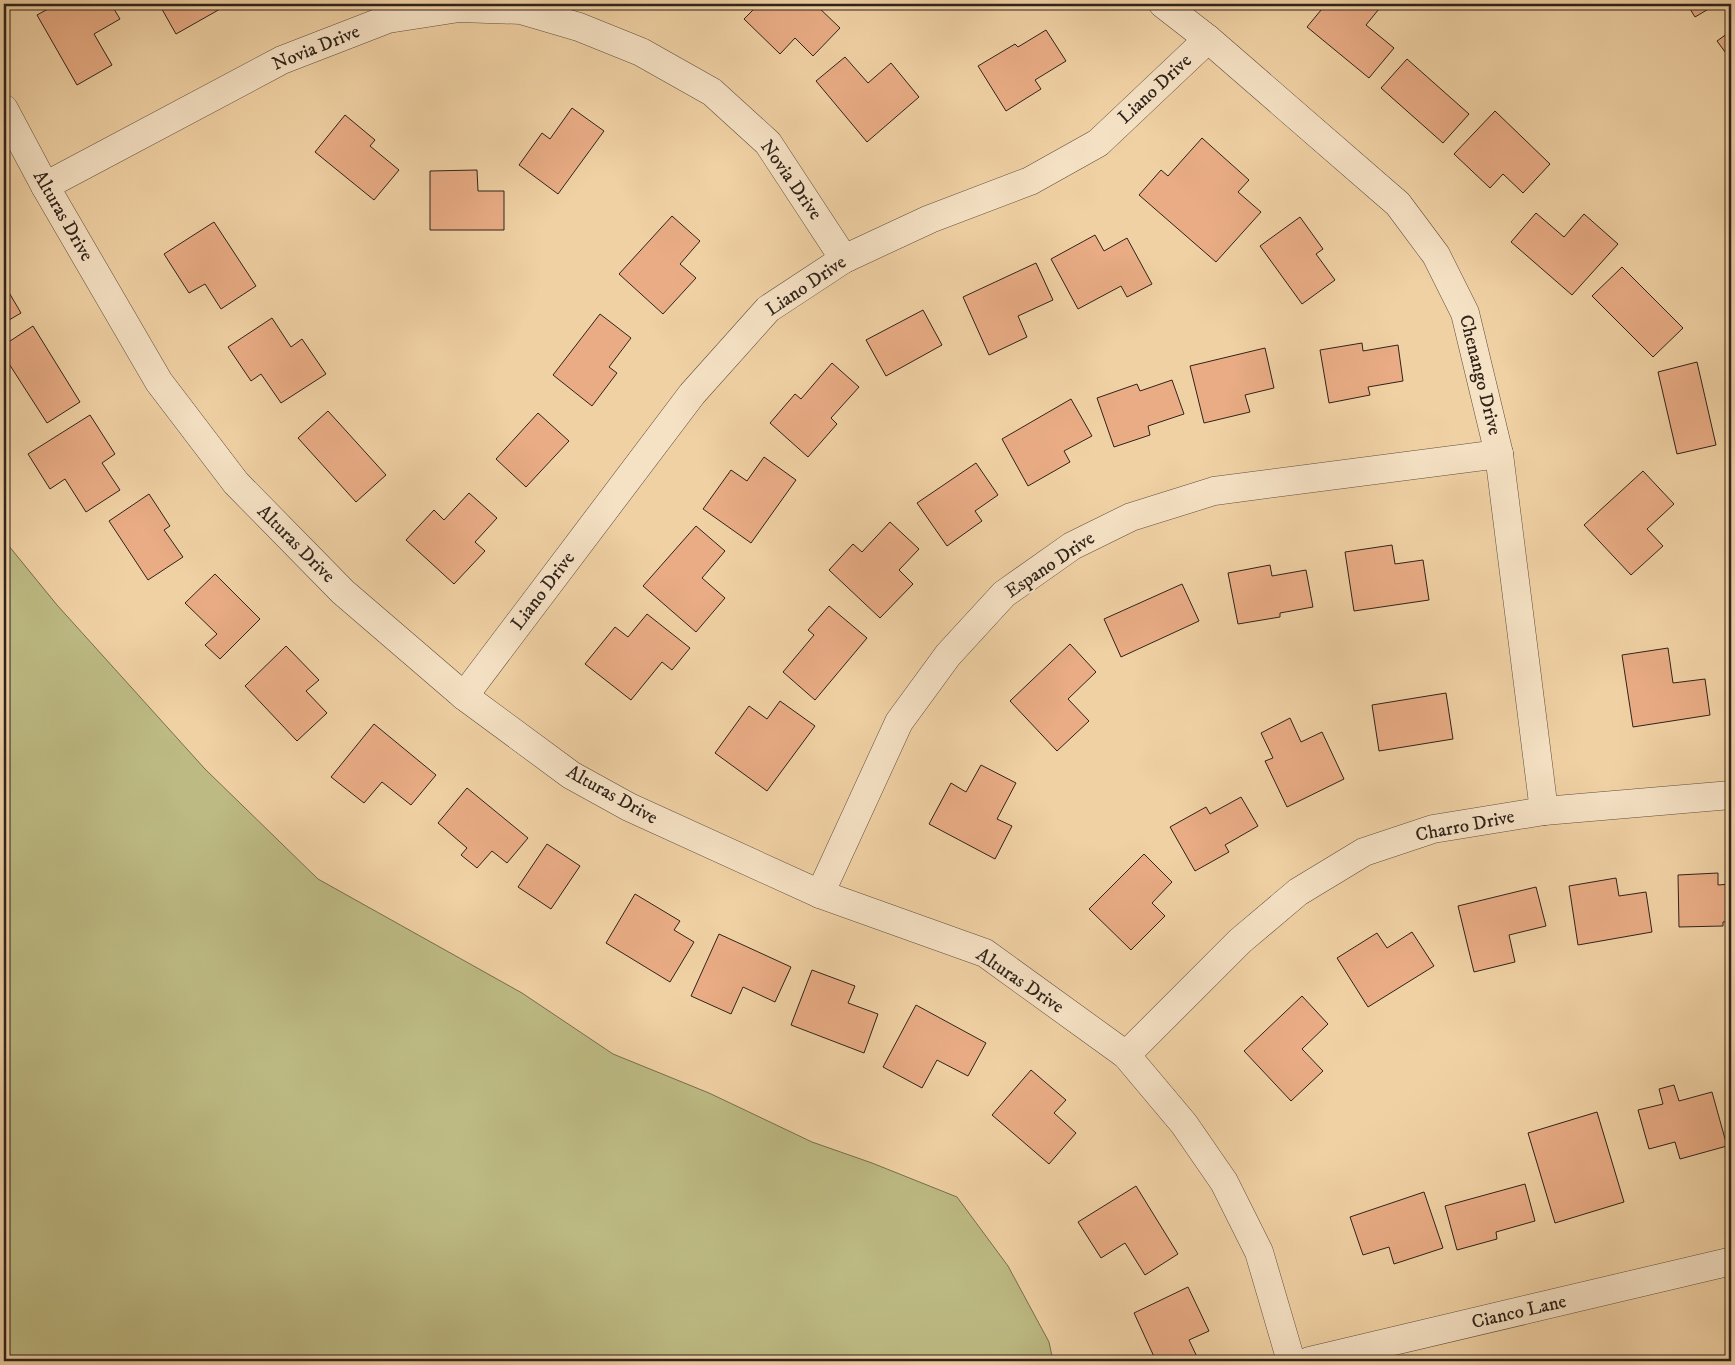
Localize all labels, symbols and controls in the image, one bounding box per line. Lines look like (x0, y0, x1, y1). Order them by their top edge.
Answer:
street label: Novia Drive (269, 20, 363, 76)
street label: Liano Drive (1113, 49, 1197, 129)
street label: Novia Drive (755, 136, 827, 224)
street label: Alturas Drive (28, 167, 98, 266)
street label: Liano Drive (761, 251, 851, 321)
street label: Chenango Drive (1454, 312, 1506, 438)
street label: Alturas Drive (252, 500, 340, 588)
street label: Espano Drive (1001, 527, 1099, 603)
street label: Liano Drive (506, 547, 580, 635)
street label: Alturas Drive (562, 760, 662, 830)
street label: Charro Drive (1414, 805, 1517, 847)
street label: Alturas Drive (972, 943, 1068, 1019)
street label: Cianco Lane (1469, 1290, 1569, 1334)

